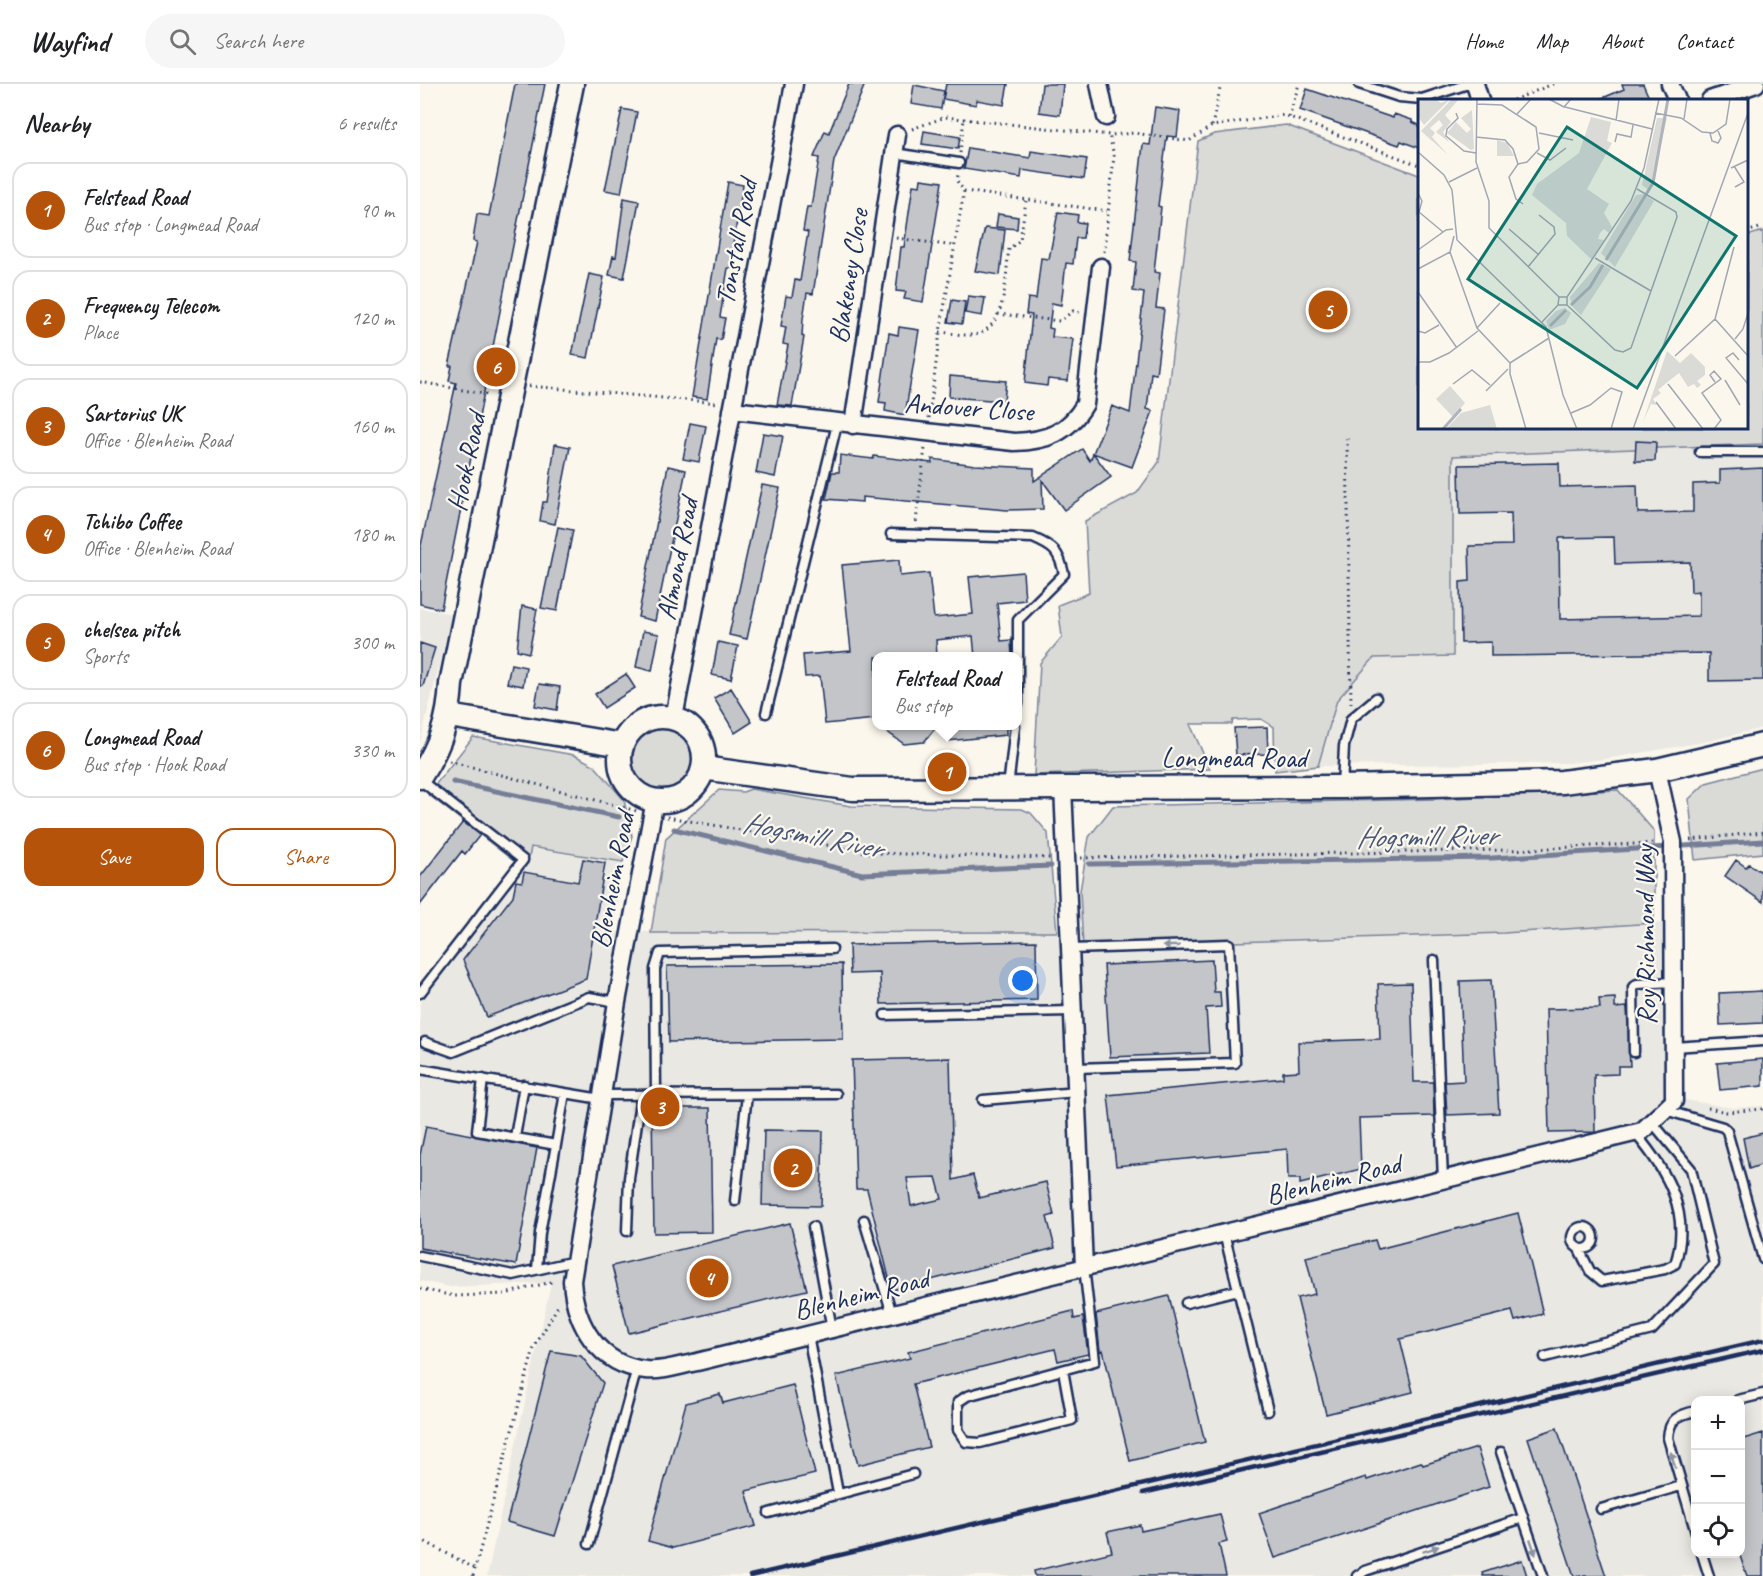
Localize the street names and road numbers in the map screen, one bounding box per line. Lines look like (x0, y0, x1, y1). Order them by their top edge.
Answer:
street label: Tonstall Road (707, 172, 766, 308)
street label: Blakeney Close (820, 204, 876, 346)
street label: Andover Close (903, 385, 1036, 429)
street label: Hook Road (439, 406, 494, 514)
street label: Almond Road (648, 491, 707, 623)
street label: Longmead Road (1161, 740, 1311, 775)
street label: Blenheim Road (582, 805, 643, 951)
street label: Roy Richmond Way (1626, 842, 1664, 1025)
street label: Blenheim Road (1262, 1144, 1408, 1213)
street label: Blenheim Road (790, 1259, 936, 1328)

